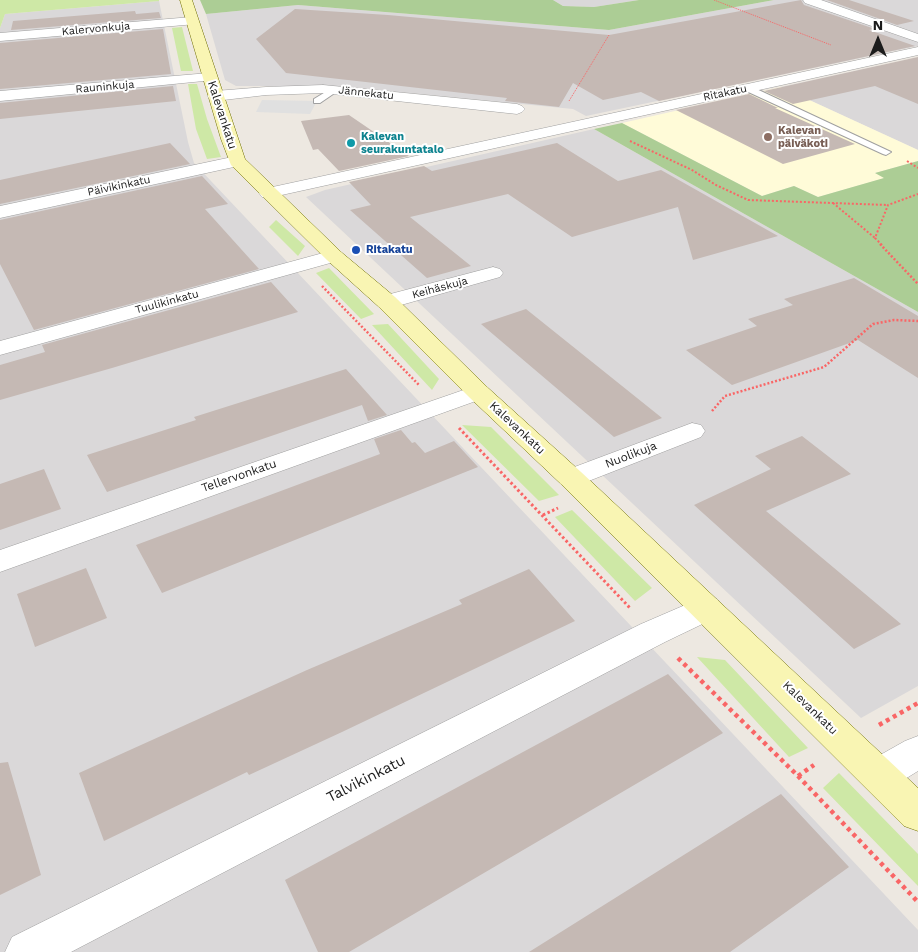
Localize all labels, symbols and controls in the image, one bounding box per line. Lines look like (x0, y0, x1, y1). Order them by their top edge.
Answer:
north arrow (853, 15, 903, 65)
text: N (873, 17, 883, 33)
street label: Kalervonkuja (61, 19, 131, 39)
street label: Rauninkuja (75, 78, 135, 96)
street label: Kalevankatu (204, 79, 240, 151)
street label: Ritakatu (702, 82, 748, 104)
street label: Jännekatu (338, 84, 394, 102)
place label: Kalevan päiväkoti (778, 124, 828, 150)
place label: Kalevan seurakuntatalo (361, 130, 444, 156)
marker: Kalevan päiväkoti (762, 131, 774, 143)
marker: Kalevan seurakuntatalo (345, 137, 357, 149)
street label: Päivikinkatu (86, 173, 152, 199)
place label: Ritakatu (366, 243, 413, 257)
marker: Ritakatu (350, 244, 362, 256)
street label: Keihäskuja (411, 274, 469, 302)
street label: Tuulikinkatu (134, 287, 200, 317)
street label: Kalevankatu (486, 399, 548, 457)
street label: Nuolikuja (603, 439, 659, 471)
street label: Tellervonkatu (200, 456, 278, 496)
street label: Kalevankatu (779, 678, 841, 738)
street label: Talvikinkatu (324, 751, 408, 807)

